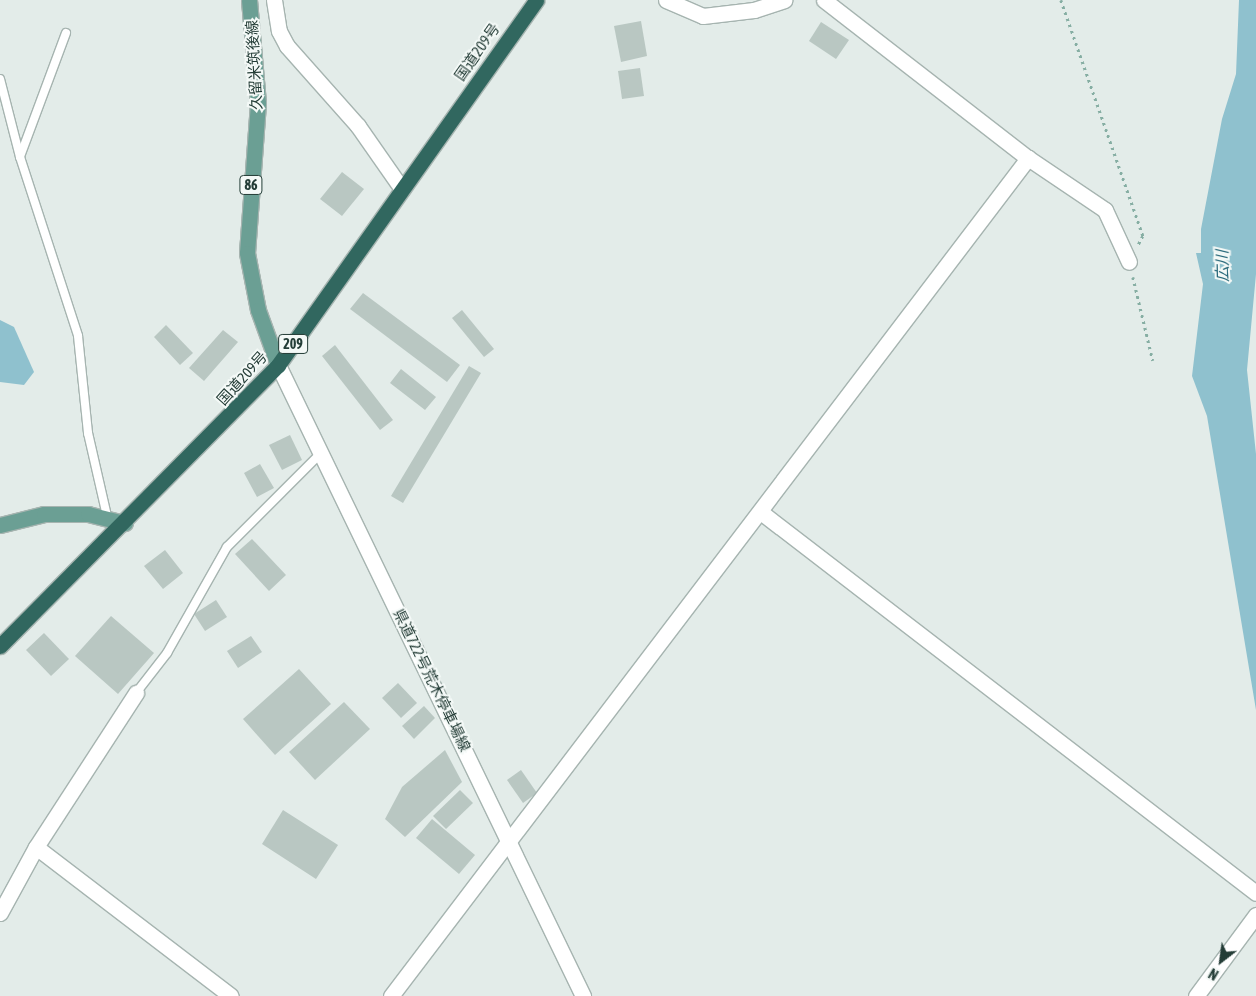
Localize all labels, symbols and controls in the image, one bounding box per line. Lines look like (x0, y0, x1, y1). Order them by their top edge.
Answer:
street label: 久留米筑後線 (243, 20, 265, 110)
street label: 国道209号 (451, 20, 503, 84)
road number: 86 (238, 174, 264, 196)
water label: 広川 (1212, 250, 1232, 282)
road number: 209 (278, 332, 308, 356)
street label: 国道209号 (213, 347, 271, 409)
street label: 県道722号荒木停車場線 (390, 606, 474, 754)
north arrow (1196, 936, 1246, 986)
text: N (1206, 965, 1221, 983)

